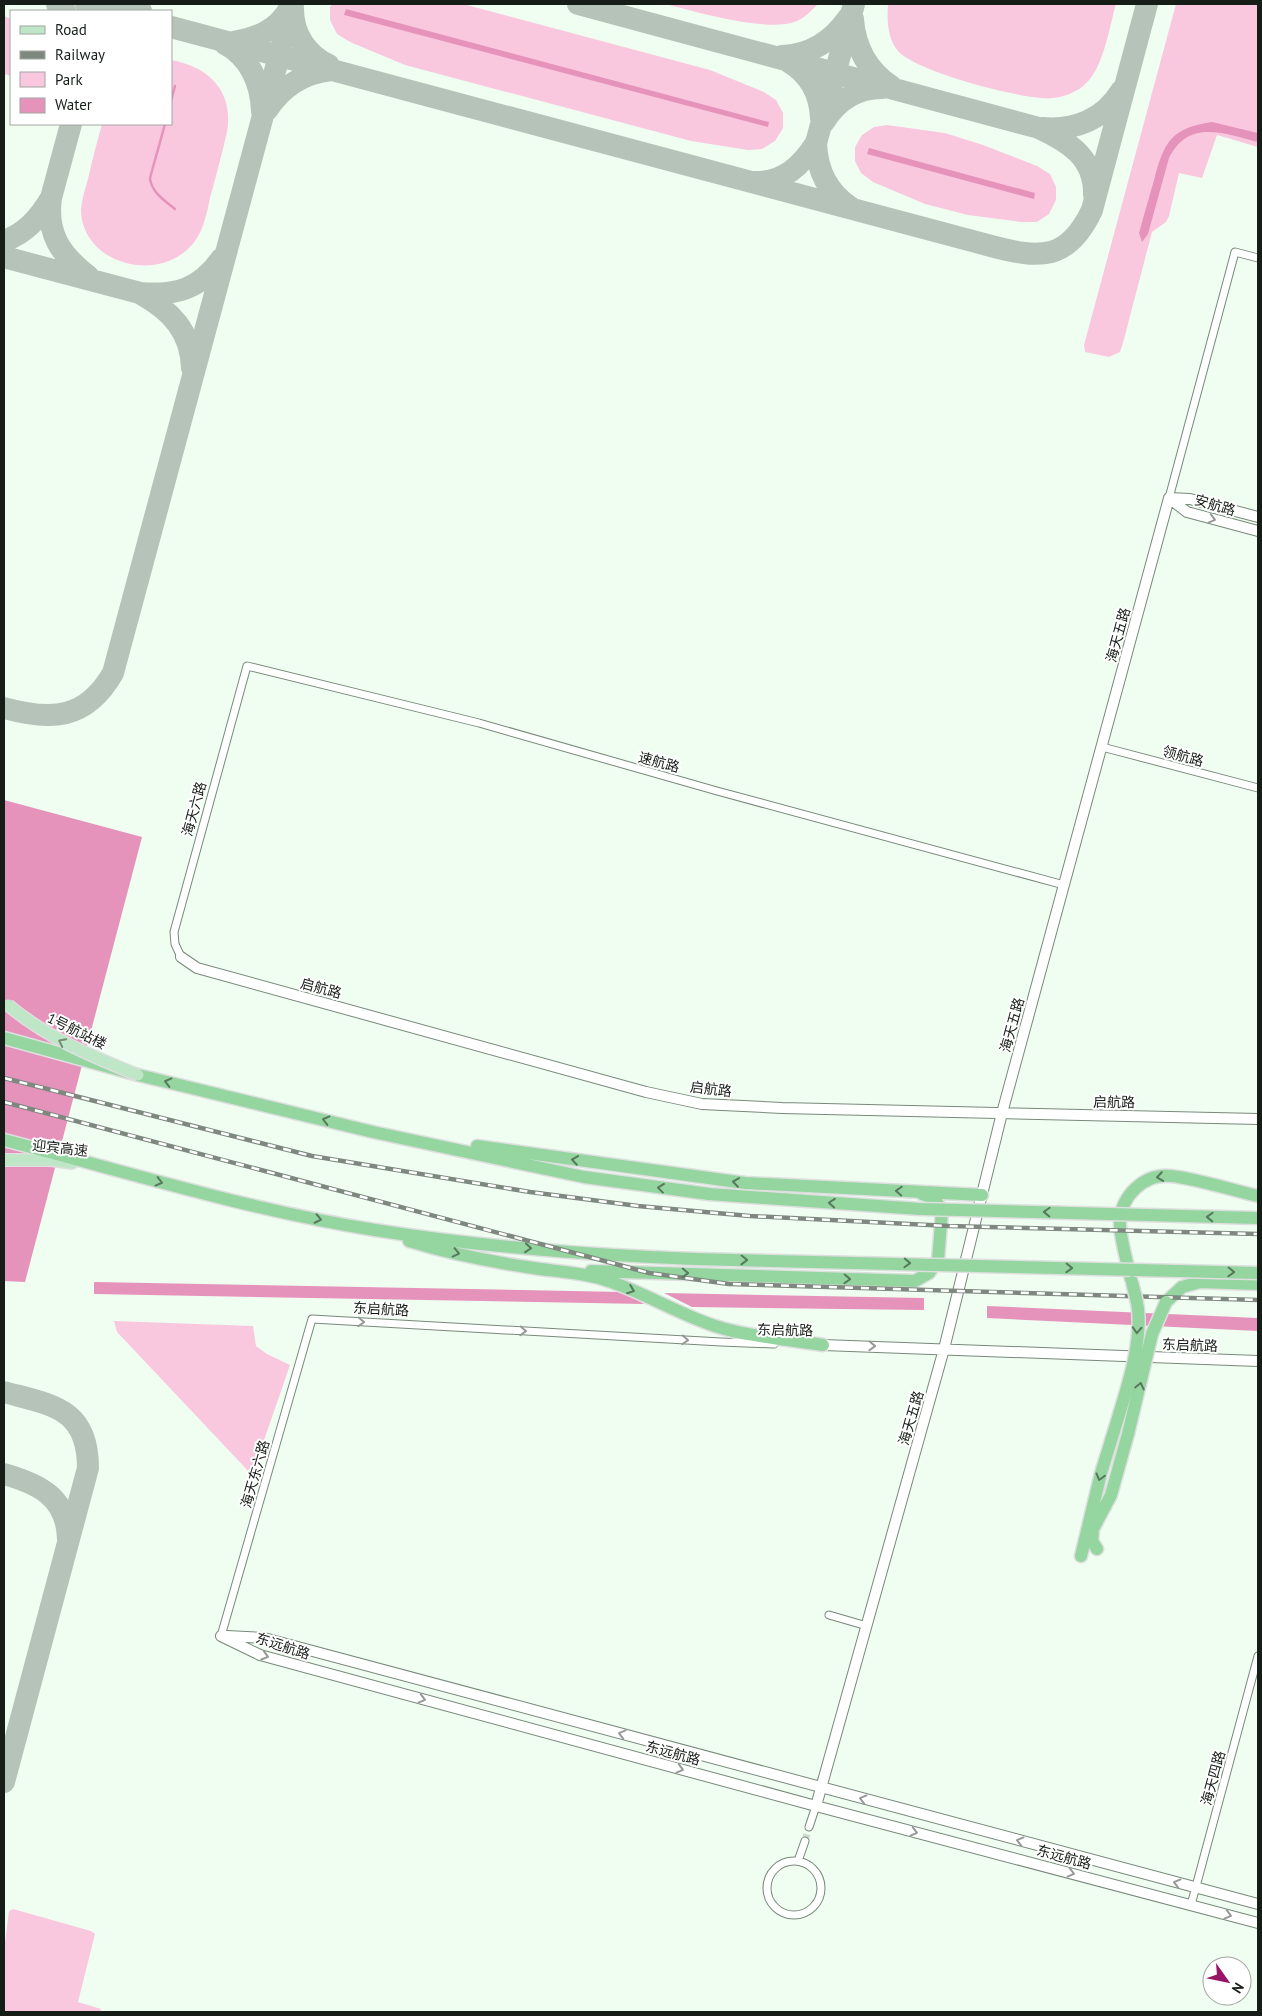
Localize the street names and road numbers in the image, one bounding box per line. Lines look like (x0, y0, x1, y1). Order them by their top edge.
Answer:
street label: 安航路 (1192, 491, 1238, 519)
street label: 海天五路 (1102, 606, 1134, 664)
street label: 领航路 (1160, 742, 1206, 770)
street label: 速航路 (636, 748, 682, 776)
street label: 海天六路 (178, 780, 210, 838)
street label: 启航路 (298, 974, 344, 1002)
street label: 海天五路 (996, 996, 1028, 1054)
street label: 1号航站楼 (44, 1009, 110, 1053)
street label: 启航路 (689, 1078, 733, 1100)
street label: 启航路 (1093, 1093, 1135, 1111)
street label: 迎宾高速 (31, 1136, 89, 1160)
street label: 东启航路 (353, 1299, 409, 1319)
street label: 东启航路 (757, 1321, 813, 1339)
street label: 东启航路 (1162, 1335, 1218, 1355)
street label: 海天五路 (895, 1389, 927, 1447)
street label: 海天东六路 (237, 1438, 273, 1510)
street label: 东远航路 (254, 1629, 312, 1663)
street label: 东远航路 (644, 1737, 702, 1769)
street label: 海天四路 (1197, 1749, 1229, 1807)
street label: 东远航路 (1035, 1841, 1093, 1873)

